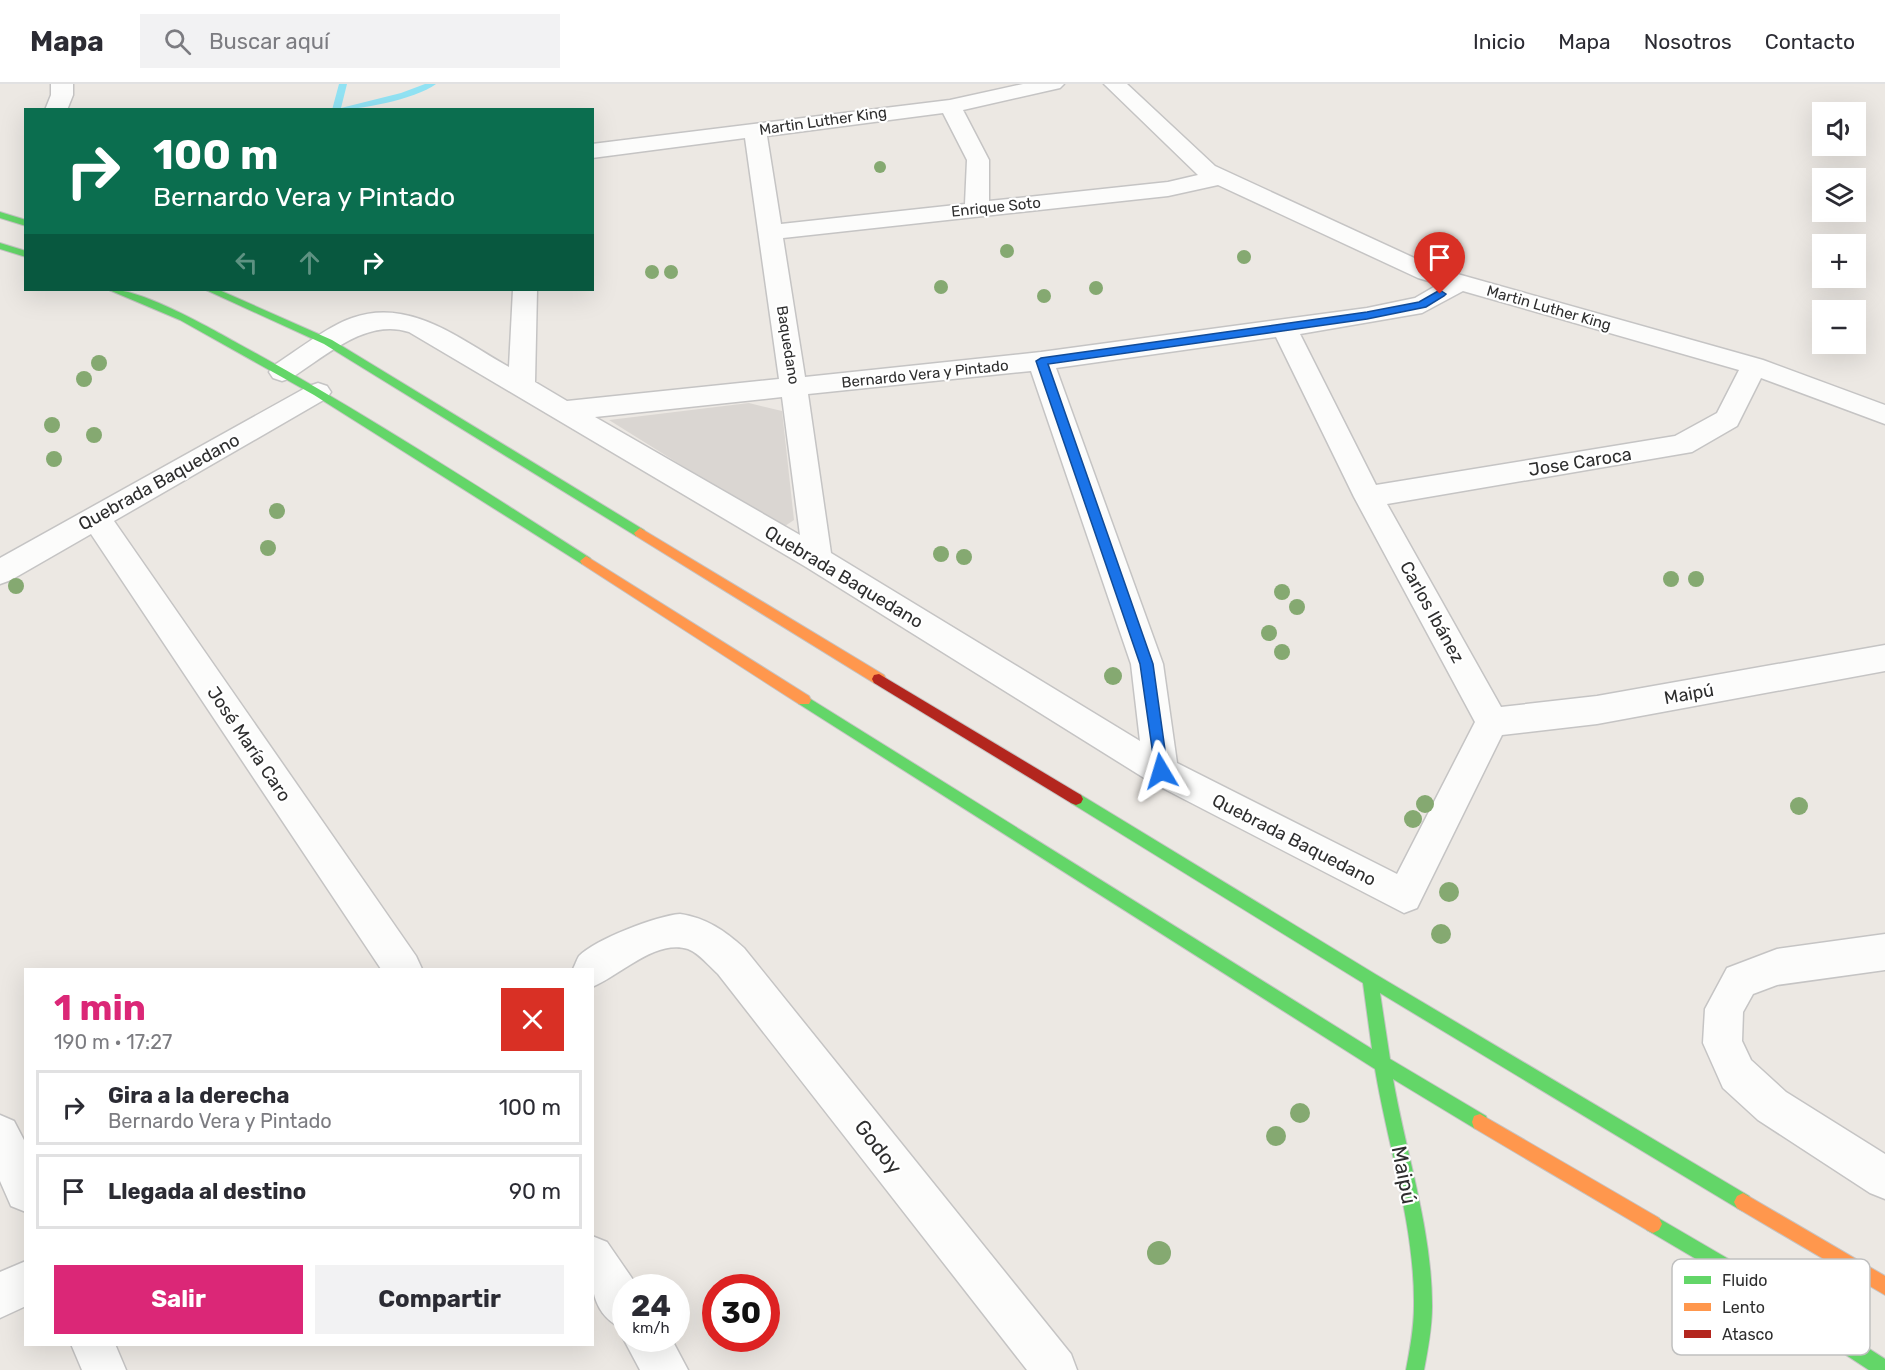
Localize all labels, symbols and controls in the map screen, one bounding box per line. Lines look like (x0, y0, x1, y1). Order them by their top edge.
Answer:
search box (140, 14, 560, 68)
text: Mapa (30, 25, 104, 58)
icon: search (161, 25, 194, 58)
text: Buscar aquí (209, 28, 329, 55)
text: Inicio (1473, 29, 1525, 54)
text: Mapa (1558, 29, 1611, 54)
text: Nosotros (1644, 29, 1732, 54)
text: Contacto (1765, 29, 1855, 54)
map controls (1812, 102, 1866, 354)
button: sound (1812, 102, 1866, 156)
street label: Martin Luther King (758, 103, 888, 139)
text: 100 m (153, 130, 278, 180)
icon: right (54, 132, 132, 210)
button: layers (1812, 168, 1866, 222)
text: Bernardo Vera y Pintado (153, 181, 455, 213)
street label: Enrique Soto (950, 193, 1042, 221)
pin (1414, 232, 1465, 294)
button: + (1812, 234, 1866, 288)
icon: arrive (1423, 241, 1456, 274)
icon: left (230, 246, 263, 279)
icon: ahead (293, 246, 326, 279)
icon: right (356, 246, 389, 279)
street label: Martin Luther King (1485, 282, 1613, 334)
button: − (1812, 300, 1866, 354)
street label: Baquedano (773, 304, 803, 386)
street label: Bernardo Vera y Pintado (841, 356, 1009, 392)
street label: Quebrada Baquedano (75, 429, 243, 535)
street label: Jose Caroca (1527, 443, 1633, 481)
street label: Quebrada Baquedano (761, 521, 927, 633)
street label: Carlos Ibánez (1395, 557, 1469, 667)
street label: Maipú (1662, 679, 1716, 709)
street label: José María Caro (202, 682, 296, 806)
position arrow (1129, 739, 1193, 803)
street label: Quebrada Baquedano (1208, 789, 1380, 891)
text: 1 min (54, 986, 146, 1029)
button: close (501, 988, 564, 1051)
text: 190 m · 17:27 (54, 1030, 172, 1054)
text: Gira a la derecha (108, 1082, 289, 1109)
icon: right (57, 1091, 90, 1124)
text: 100 m (499, 1094, 561, 1121)
text: Bernardo Vera y Pintado (108, 1109, 332, 1133)
street label: Godoy (849, 1115, 908, 1179)
street label: Maipú (1387, 1144, 1422, 1206)
icon: arrive (57, 1175, 90, 1208)
text: Llegada al destino (108, 1178, 306, 1205)
text: 90 m (509, 1178, 561, 1205)
legend (1672, 1259, 1870, 1355)
button: Salir (54, 1265, 303, 1334)
button: Compartir (315, 1265, 564, 1334)
text: Fluido (1722, 1271, 1767, 1290)
speed limit sign: 30 (702, 1274, 780, 1352)
text: 24 (631, 1288, 671, 1324)
text: Lento (1722, 1298, 1765, 1317)
text: km/h (632, 1319, 670, 1337)
text: Atasco (1722, 1325, 1774, 1344)

